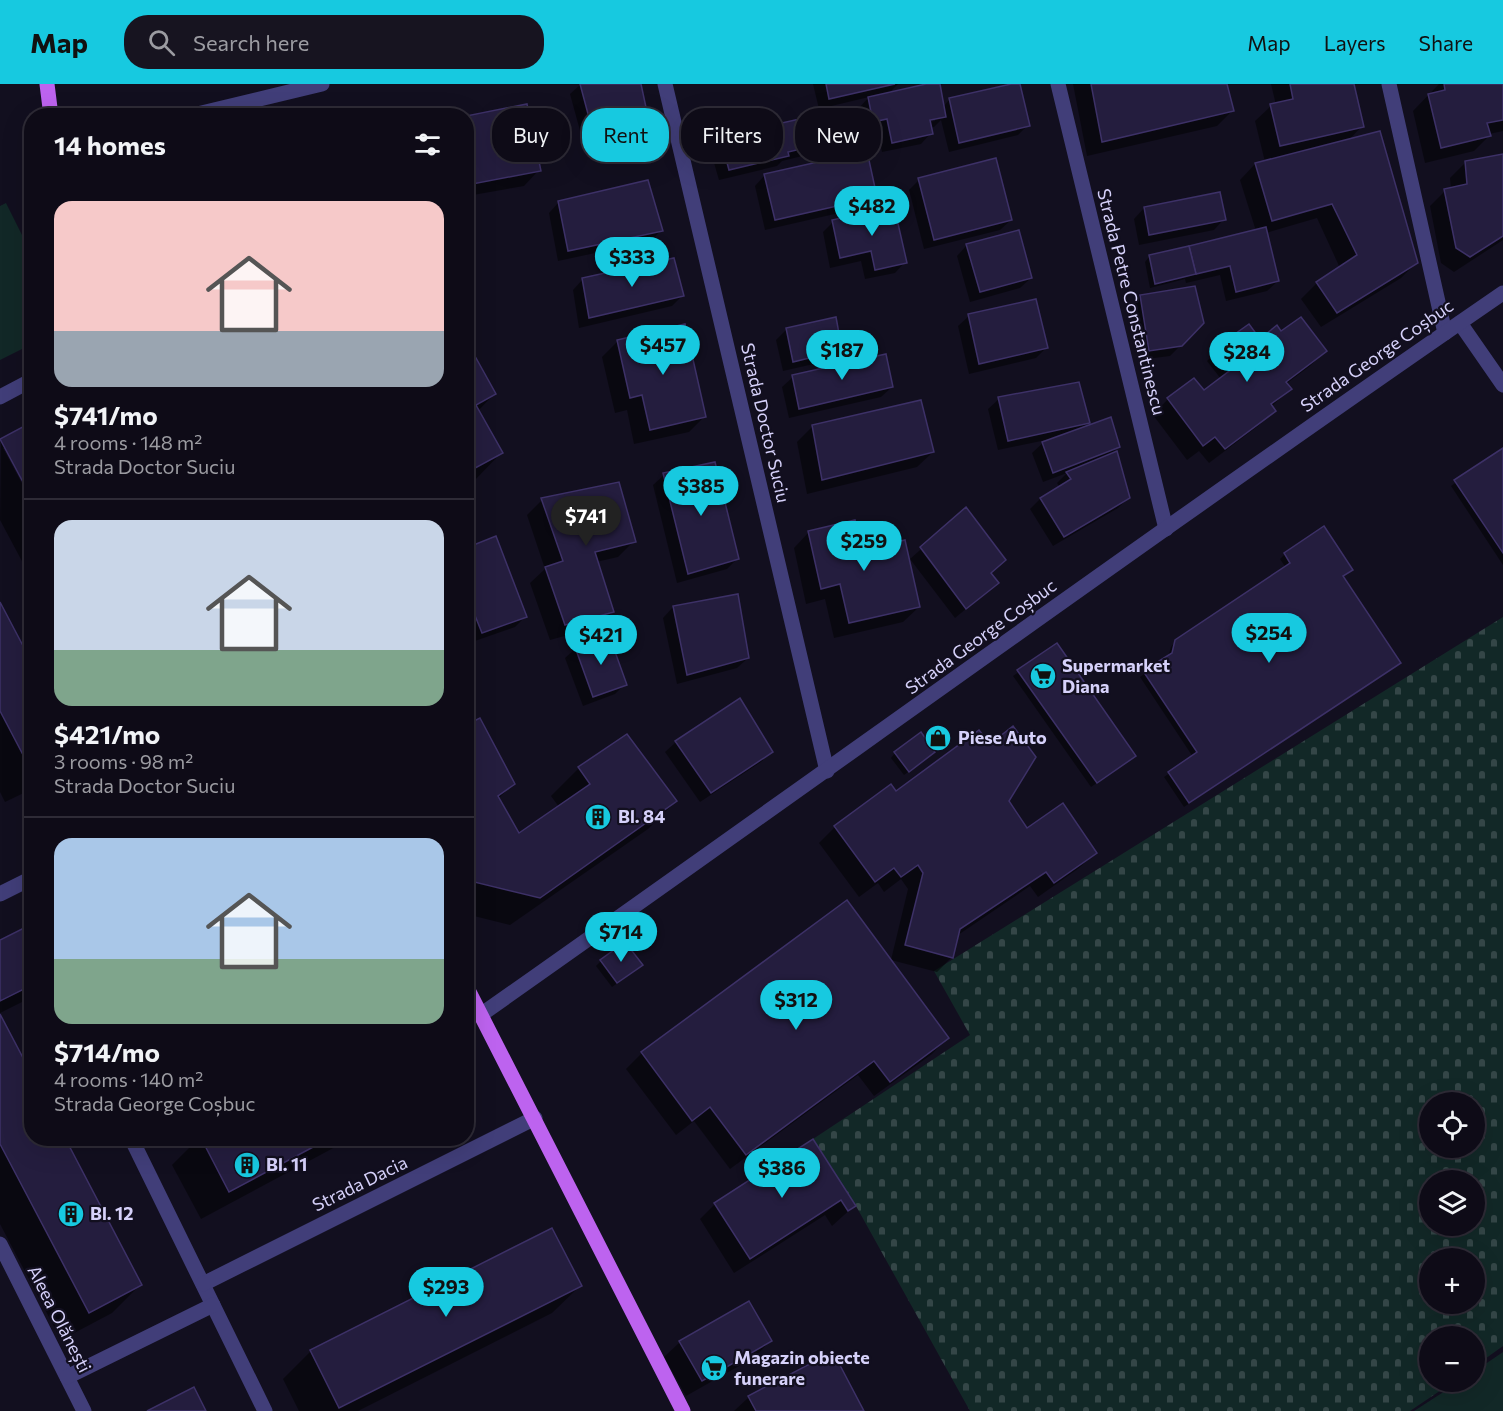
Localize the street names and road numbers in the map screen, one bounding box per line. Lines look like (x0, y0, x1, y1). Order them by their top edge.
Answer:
street label: Strada Petre Constantinescu (1093, 186, 1171, 417)
street label: Strada George Coșbuc (1296, 294, 1458, 417)
street label: Strada Doctor Suciu (737, 341, 795, 505)
street label: Strada George Coșbuc (901, 574, 1061, 699)
street label: Strada Dacia (308, 1151, 411, 1216)
street label: Aleea Olănești (23, 1261, 96, 1376)

